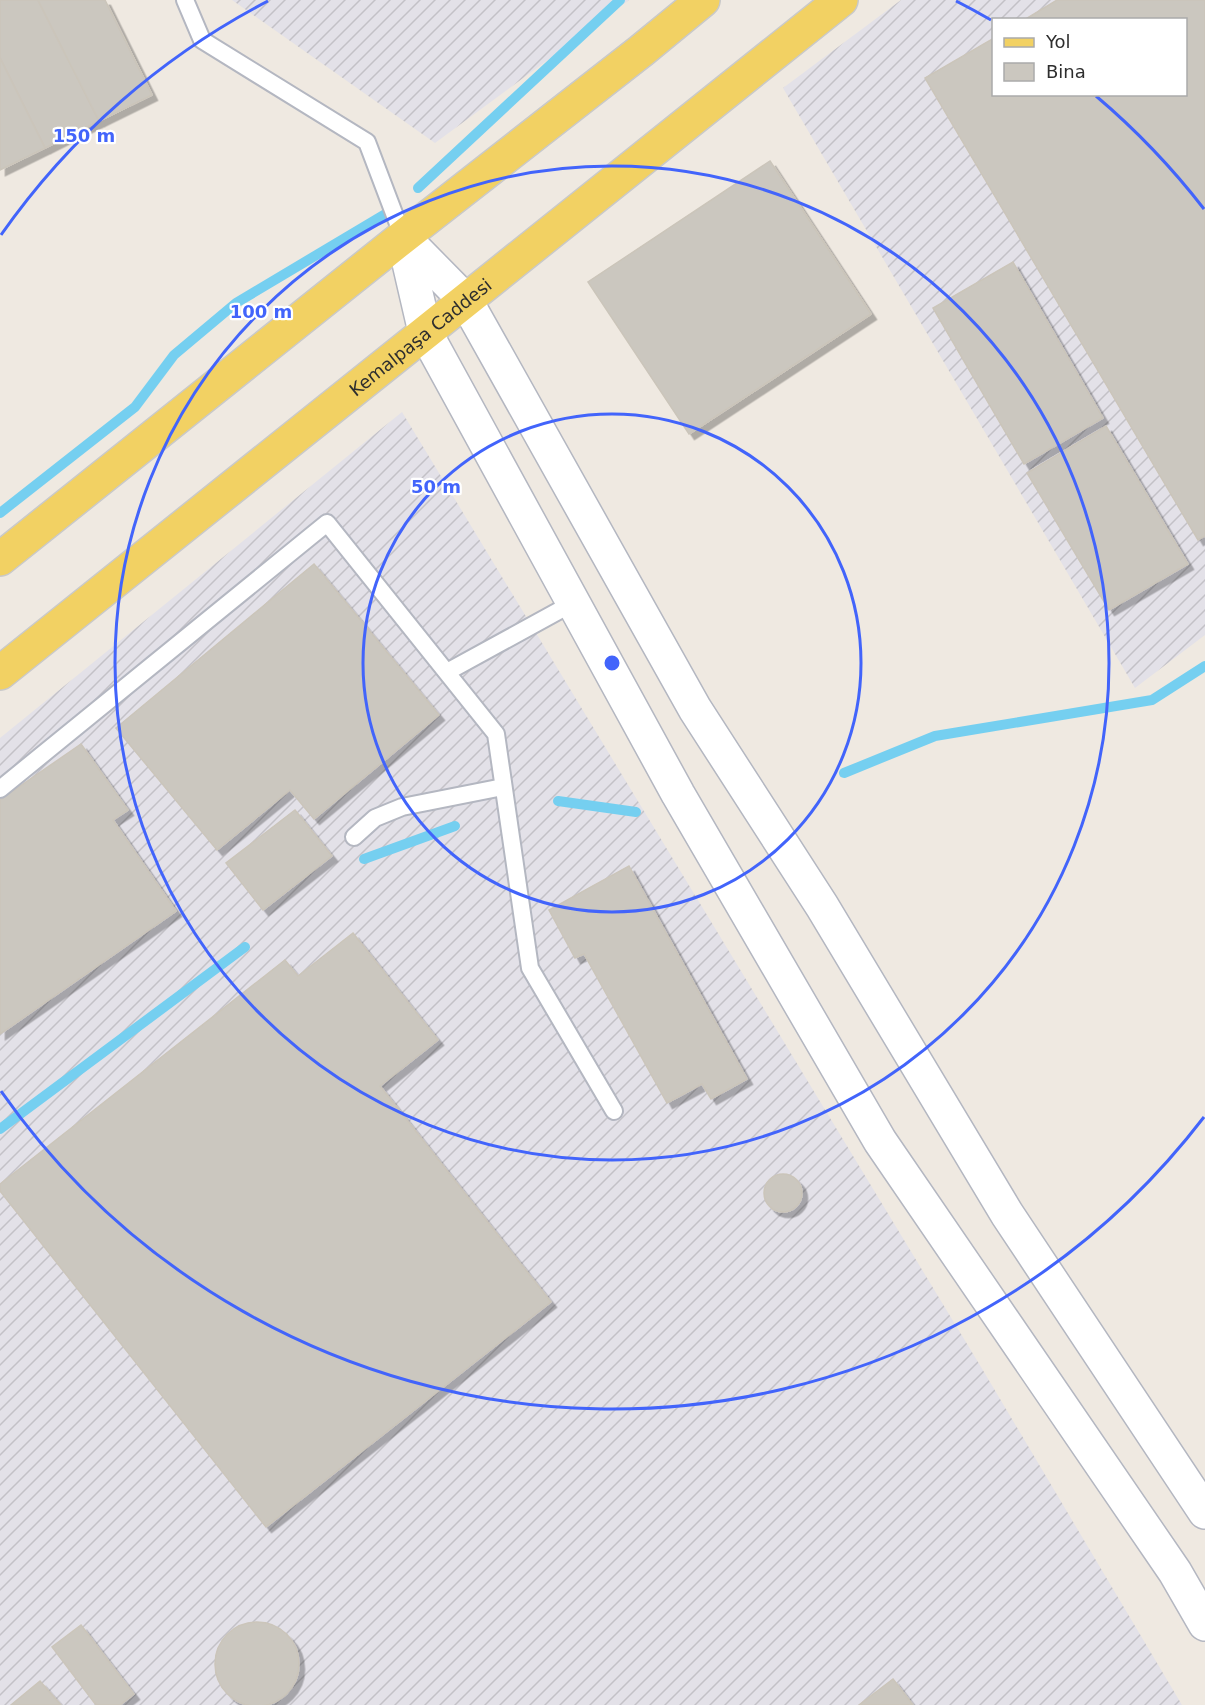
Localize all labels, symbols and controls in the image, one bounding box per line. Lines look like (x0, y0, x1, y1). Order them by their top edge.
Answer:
legend (992, 18, 1187, 96)
text: Yol (1045, 31, 1071, 52)
text: Bina (1046, 61, 1086, 82)
text: 150 m (53, 125, 115, 146)
street label: Kemalpaşa Caddesi (345, 274, 495, 400)
text: 100 m (230, 301, 292, 322)
text: 50 m (411, 476, 461, 497)
centre of rings (602, 653, 622, 673)

